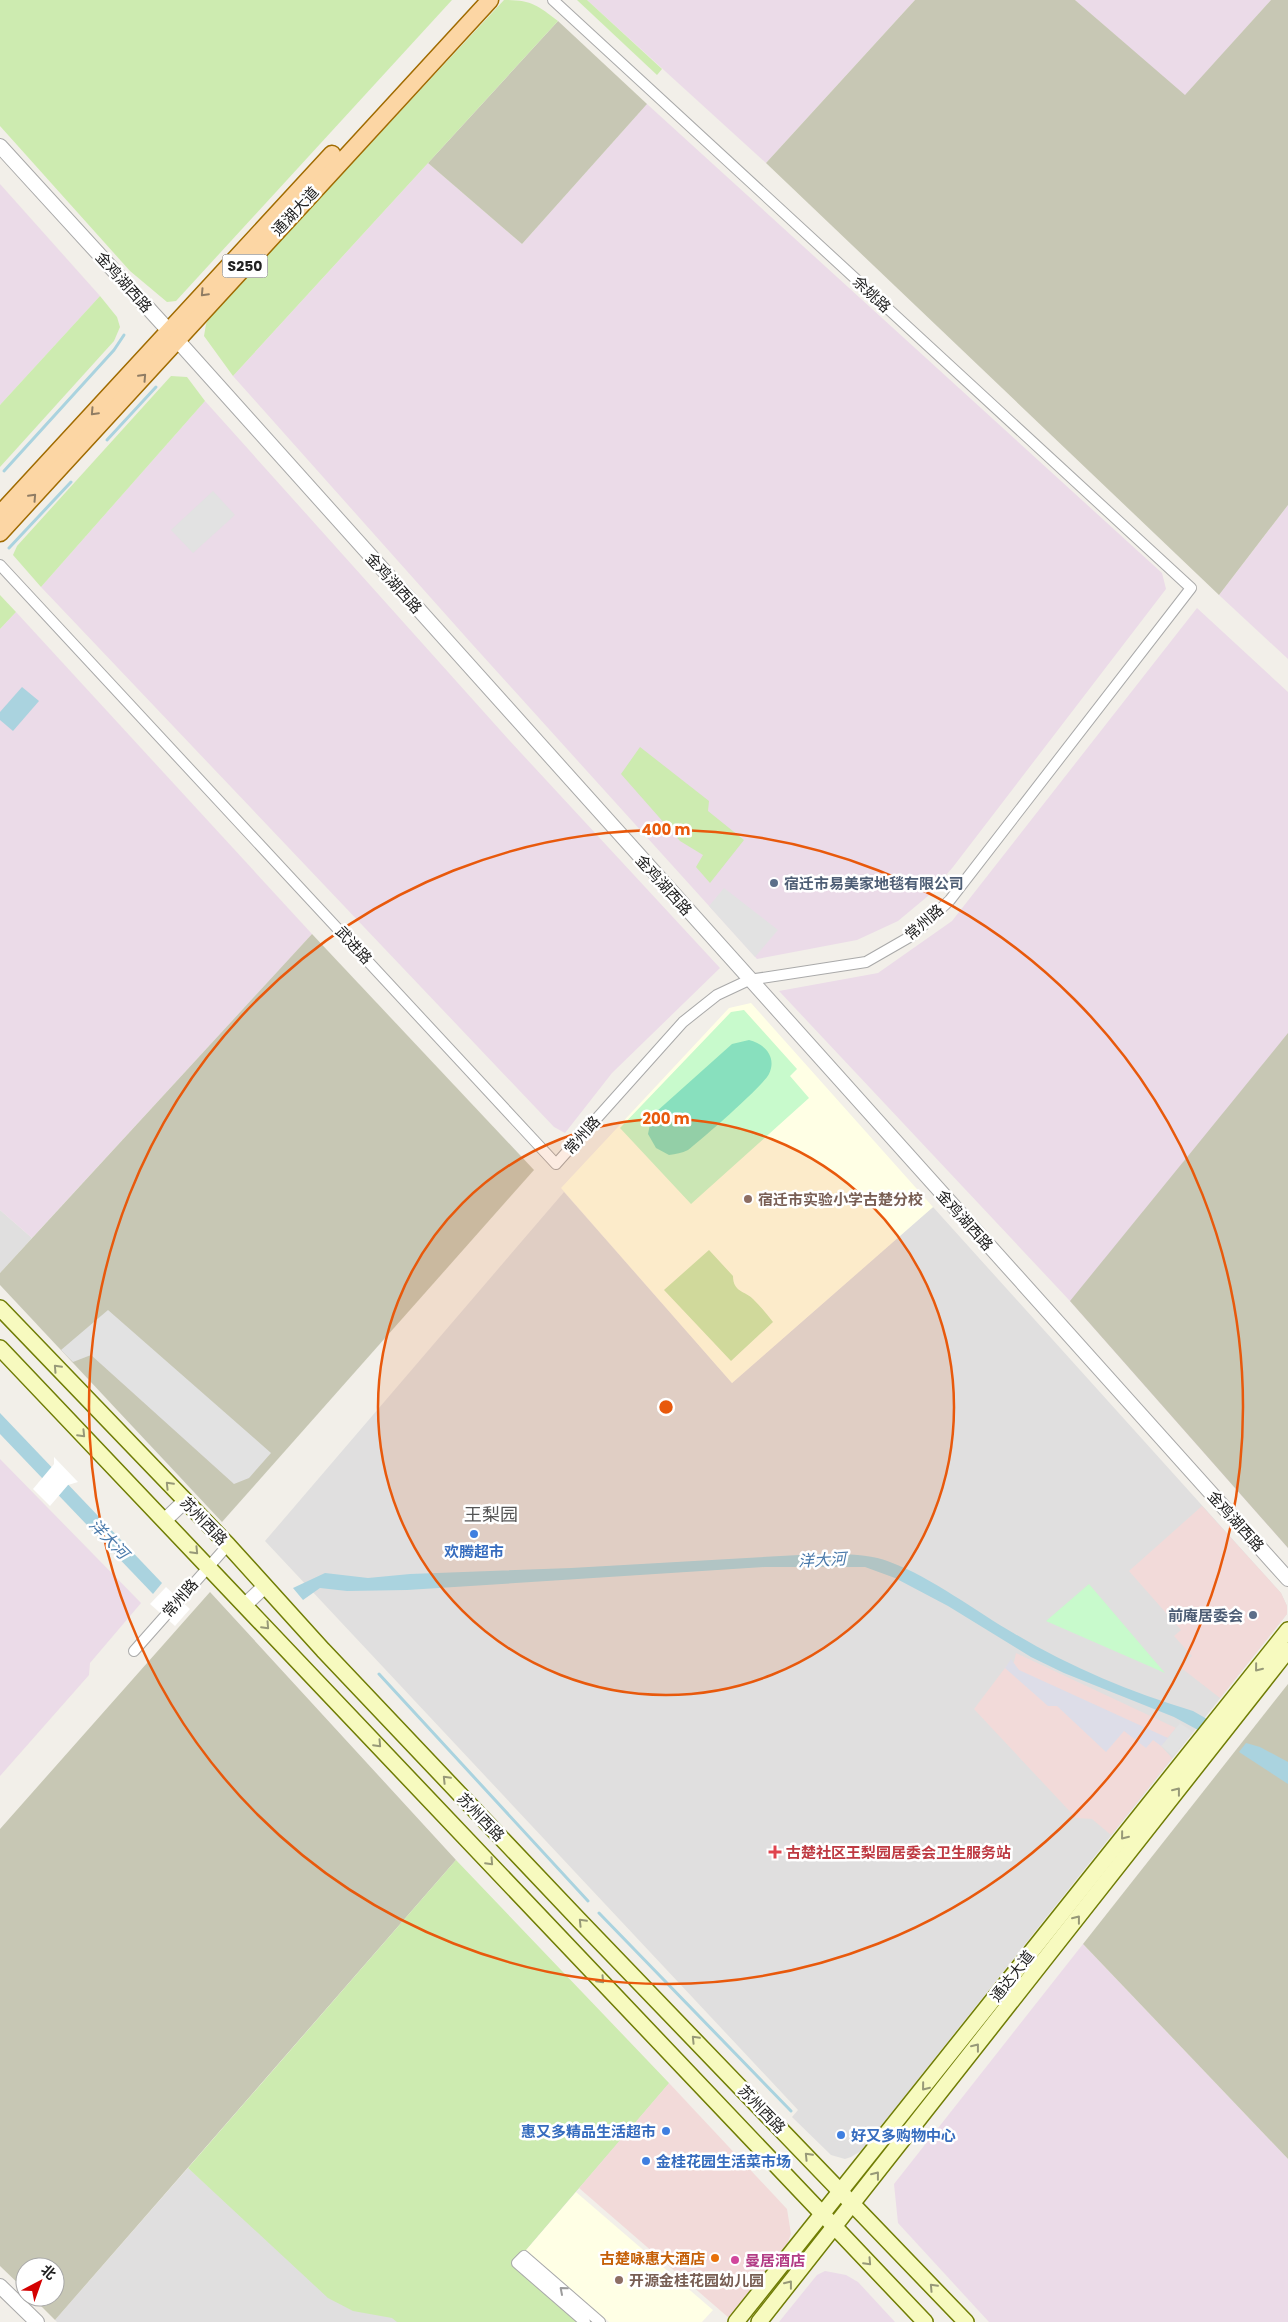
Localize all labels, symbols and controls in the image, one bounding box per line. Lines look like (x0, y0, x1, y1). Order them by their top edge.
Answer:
street label: 通湖大道 (267, 182, 323, 240)
street label: 金鸡湖西路 (91, 247, 157, 317)
road number: S250 (222, 255, 268, 278)
street label: 余姚路 (848, 271, 896, 317)
one-way arrow (201, 287, 210, 296)
one-way arrow (137, 374, 146, 383)
one-way arrow (91, 407, 100, 416)
one-way arrow (27, 494, 36, 503)
street label: 金鸡湖西路 (361, 548, 427, 618)
text: 400 m (642, 819, 691, 840)
street label: 金鸡湖西路 (631, 850, 697, 920)
place label: 宿迁市易美家地毯有限公司 (784, 873, 964, 894)
marker: 宿迁市易美家地毯有限公司 (768, 877, 780, 889)
street label: 常州路 (900, 899, 948, 945)
street label: 武进路 (331, 921, 377, 969)
text: 200 m (642, 1108, 690, 1129)
street label: 常州路 (559, 1111, 605, 1159)
street label: 金鸡湖西路 (932, 1185, 998, 1255)
place label: 宿迁市实验小学古楚分校 (758, 1189, 923, 1210)
marker: 宿迁市实验小学古楚分校 (742, 1193, 754, 1205)
one-way arrow (54, 1365, 63, 1374)
centre of rings (657, 1398, 675, 1416)
one-way arrow (76, 1428, 85, 1437)
one-way arrow (166, 1482, 175, 1491)
street label: 金鸡湖西路 (1203, 1486, 1269, 1556)
street label: 苏州西路 (176, 1492, 232, 1550)
district label: 王梨园 (464, 1502, 518, 1527)
water label: 洋大河 (84, 1514, 136, 1566)
marker: 欢腾超市 (468, 1528, 480, 1540)
place label: 欢腾超市 (444, 1541, 504, 1562)
one-way arrow (189, 1545, 198, 1554)
water label: 洋大河 (797, 1547, 850, 1573)
street label: 常州路 (157, 1574, 203, 1622)
place label: 前庵居委会 (1168, 1605, 1243, 1626)
marker: 前庵居委会 (1247, 1609, 1259, 1621)
one-way arrow (260, 1620, 269, 1629)
one-way arrow (1255, 1662, 1263, 1671)
one-way arrow (372, 1738, 381, 1747)
one-way arrow (443, 1776, 452, 1785)
one-way arrow (1171, 1787, 1180, 1797)
street label: 苏州西路 (453, 1788, 509, 1846)
one-way arrow (1121, 1830, 1129, 1839)
place label: 古楚社区王梨园居委会卫生服务站 (786, 1842, 1011, 1863)
marker: 古楚社区王梨园居委会卫生服务站 (768, 1845, 782, 1859)
one-way arrow (484, 1856, 493, 1865)
one-way arrow (1071, 1916, 1079, 1925)
one-way arrow (579, 1919, 588, 1928)
street label: 通达大道 (985, 1946, 1039, 2006)
one-way arrow (595, 1974, 604, 1983)
one-way arrow (692, 2036, 701, 2045)
one-way arrow (971, 2044, 979, 2053)
street label: 苏州西路 (734, 2080, 790, 2138)
one-way arrow (922, 2081, 930, 2090)
place label: 惠又多精品生活超市 (521, 2121, 656, 2142)
marker: 惠又多精品生活超市 (660, 2125, 672, 2137)
place label: 好又多购物中心 (851, 2125, 956, 2146)
marker: 好又多购物中心 (835, 2129, 847, 2141)
place label: 金桂花园生活菜市场 (656, 2151, 791, 2172)
one-way arrow (805, 2153, 814, 2162)
marker: 金桂花园生活菜市场 (640, 2155, 652, 2167)
one-way arrow (870, 2171, 879, 2180)
place label: 古楚咏惠大酒店 (600, 2248, 705, 2269)
place label: 曼居酒店 (745, 2250, 805, 2271)
marker: 古楚咏惠大酒店 (709, 2252, 721, 2264)
marker: 曼居酒店 (729, 2254, 741, 2266)
one-way arrow (862, 2256, 871, 2265)
north arrow (15, 2257, 65, 2307)
text: 北 (37, 2260, 60, 2284)
place label: 开源金桂花园幼儿园 (629, 2270, 764, 2291)
marker: 开源金桂花园幼儿园 (613, 2274, 625, 2286)
one-way arrow (783, 2281, 791, 2290)
one-way arrow (930, 2283, 939, 2292)
one-way arrow (560, 2287, 569, 2296)

